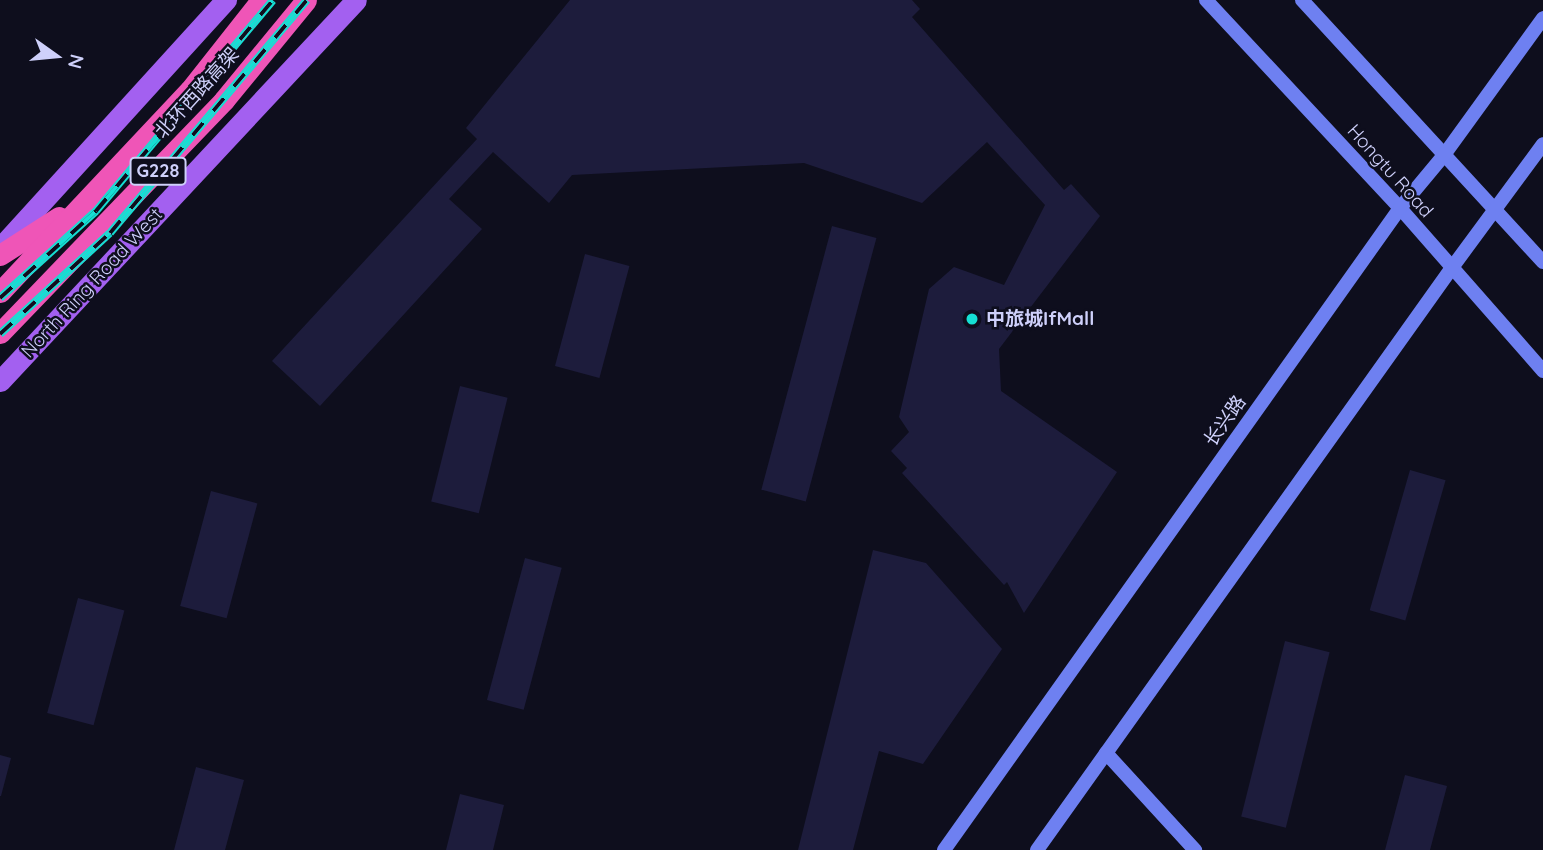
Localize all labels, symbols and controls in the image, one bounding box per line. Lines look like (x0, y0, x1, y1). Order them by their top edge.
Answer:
north arrow (21, 21, 91, 91)
street label: 北环西路高架 (150, 43, 244, 143)
text: N (63, 52, 90, 71)
street label: Hongtu Road (1342, 120, 1438, 222)
road number: G228 (128, 156, 188, 186)
street label: North Ring Road West (17, 203, 167, 363)
place label: 中旅城IfMall (986, 308, 1094, 330)
marker: 中旅城IfMall (964, 311, 980, 327)
street label: 长兴路 (1199, 391, 1251, 451)

